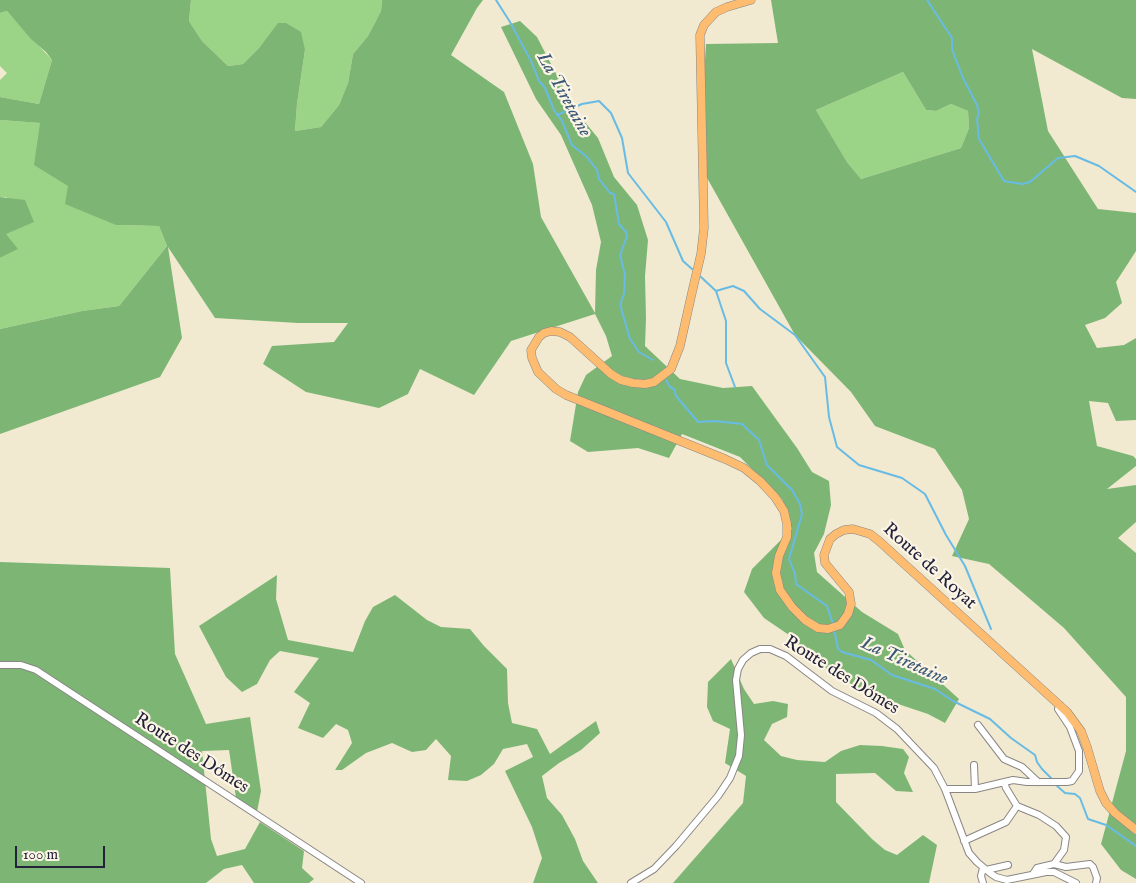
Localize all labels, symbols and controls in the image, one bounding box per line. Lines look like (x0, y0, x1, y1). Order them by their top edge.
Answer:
water label: La Tiretaine (531, 49, 595, 141)
street label: Route de Royat (878, 519, 980, 615)
street label: Route des Dômes (779, 632, 903, 720)
water label: La Tiretaine (857, 633, 951, 691)
street label: Route des Dômes (130, 709, 252, 799)
scale bar (18, 836, 108, 868)
text: 100 m (23, 845, 58, 864)

